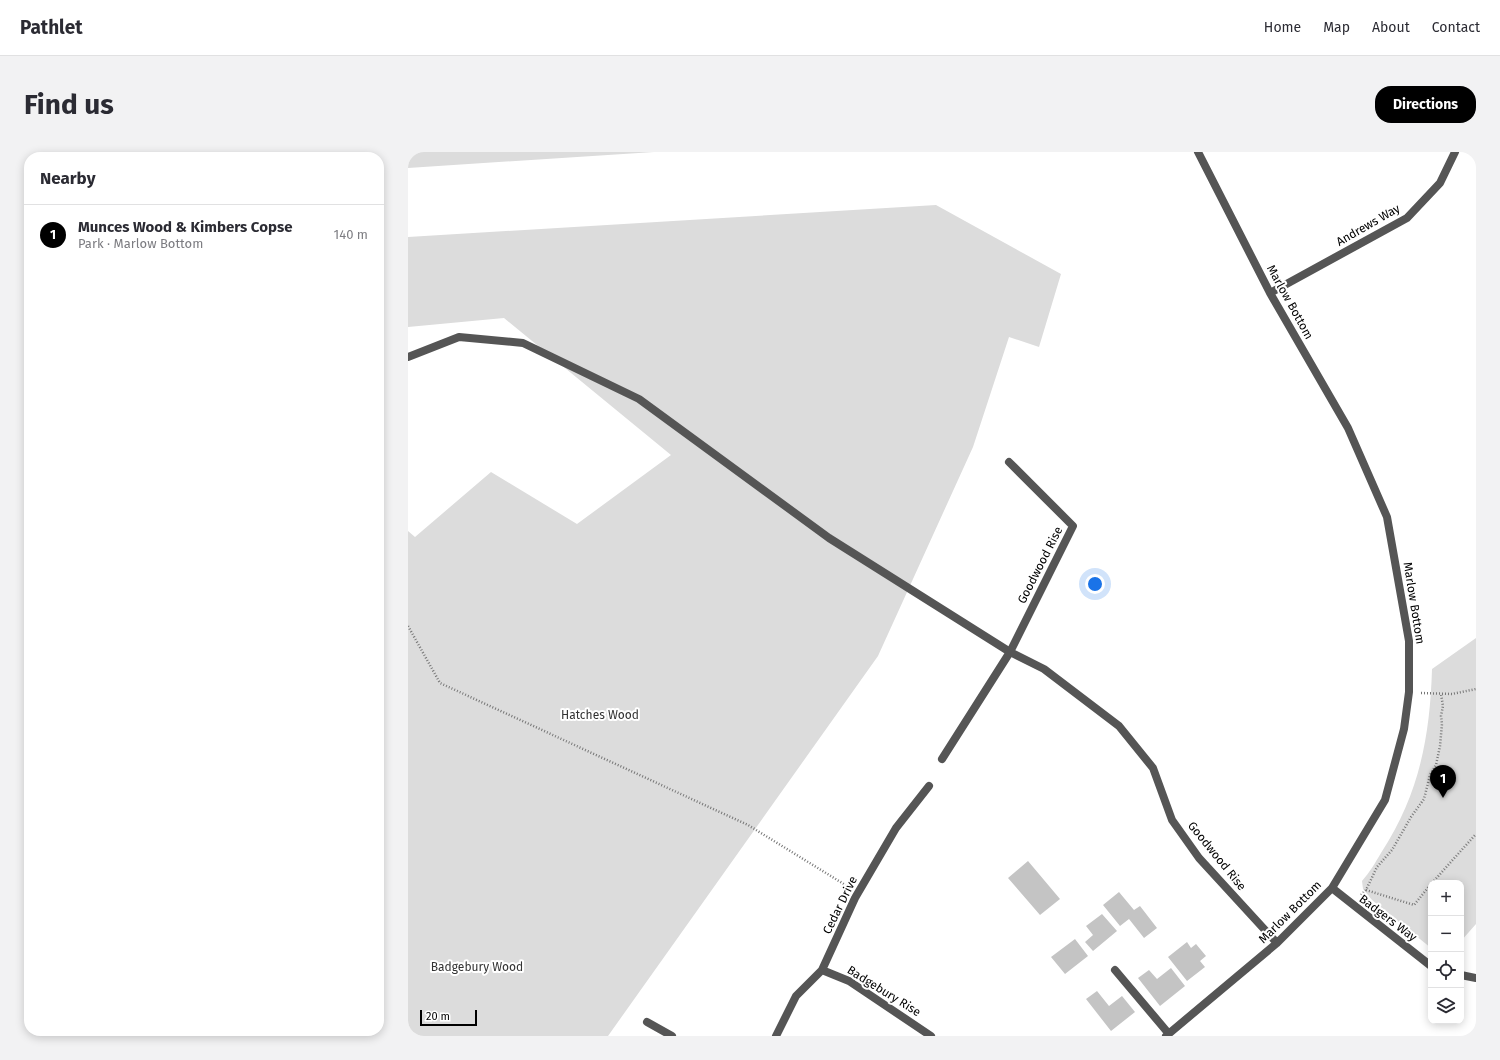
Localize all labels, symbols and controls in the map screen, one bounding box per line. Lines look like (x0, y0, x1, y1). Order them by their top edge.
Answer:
text: Pathlet (20, 16, 83, 39)
text: Home (1264, 19, 1301, 36)
text: Map (1323, 19, 1350, 36)
text: About (1372, 19, 1410, 36)
text: Contact (1432, 19, 1480, 36)
button: Directions (1375, 86, 1476, 123)
text: Find us (24, 88, 114, 121)
text: Nearby (40, 168, 95, 189)
street label: Andrews Way (1334, 201, 1402, 249)
text: Munces Wood & Kimbers Copse (78, 218, 292, 236)
text: 1 (50, 227, 56, 242)
text: 140 m (334, 227, 368, 242)
text: Park · Marlow Bottom (78, 236, 203, 251)
street label: Marlow Bottom (1264, 262, 1316, 342)
street label: Goodwood Rise (1015, 524, 1065, 606)
street label: Marlow Bottom (1401, 561, 1427, 645)
your location (1085, 574, 1105, 594)
park label: Hatches Wood (561, 708, 639, 722)
pin: 1 (1430, 765, 1456, 798)
street label: Goodwood Rise (1185, 819, 1249, 893)
street label: Cedar Drive (820, 874, 860, 936)
street label: Marlow Bottom (1256, 878, 1324, 946)
map controls (1428, 880, 1464, 1024)
button: + (1428, 880, 1464, 916)
street label: Badgers Way (1356, 892, 1420, 944)
button: − (1428, 916, 1464, 952)
button: locate (1428, 952, 1464, 988)
park label: Badgebury Wood (431, 960, 523, 974)
street label: Badgebury Rise (845, 963, 923, 1019)
button: layers (1428, 988, 1464, 1024)
scale bar (420, 1008, 477, 1027)
text: 20 m (426, 1010, 450, 1023)

